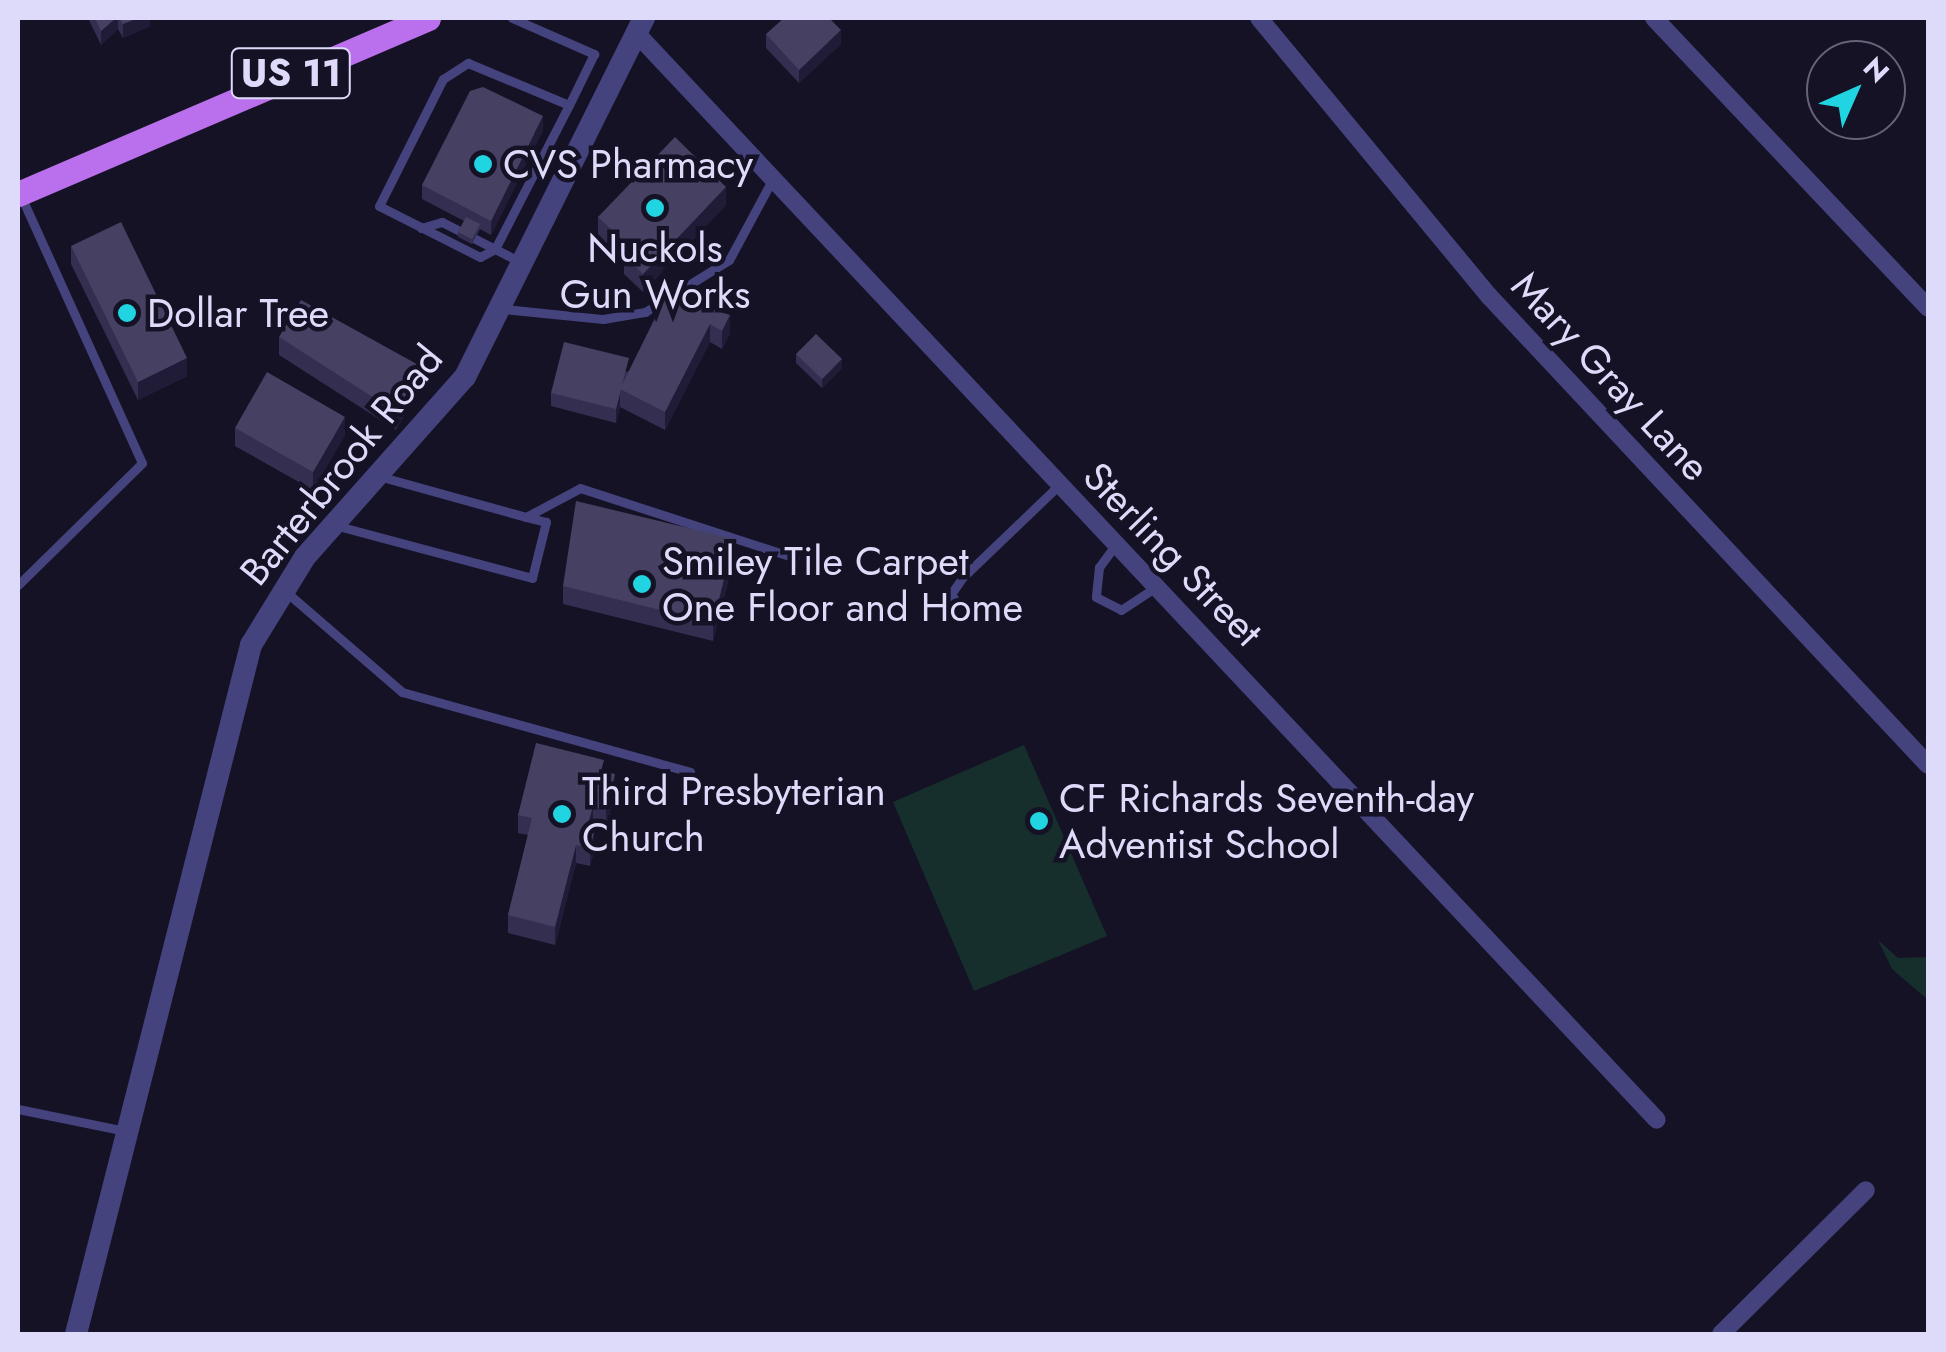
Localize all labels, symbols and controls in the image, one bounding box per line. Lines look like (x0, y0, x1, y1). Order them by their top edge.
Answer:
road number: US 11 (228, 40, 354, 106)
north arrow (1806, 40, 1906, 140)
text: N (1854, 47, 1899, 92)
place label: CVS Pharmacy (503, 140, 753, 188)
marker: CVS Pharmacy (472, 153, 494, 175)
marker: Nuckols Gun Works (644, 197, 666, 219)
place label: Nuckols Gun Works (560, 224, 750, 318)
street label: Mary Gray Lane (1502, 261, 1720, 491)
place label: Dollar Tree (147, 289, 329, 337)
marker: Dollar Tree (116, 302, 138, 324)
street label: Barterbrook Road (230, 335, 452, 595)
street label: Sterling Street (1074, 452, 1272, 656)
place label: Smiley Tile Carpet One Floor and Home (662, 537, 1023, 631)
marker: Smiley Tile Carpet One Floor and Home (631, 573, 653, 595)
place label: Third Presbyterian Church (582, 767, 886, 861)
place label: CF Richards Seventh-day Adventist School (1059, 774, 1474, 868)
marker: Third Presbyterian Church (551, 803, 573, 825)
marker: CF Richards Seventh-day Adventist School (1028, 810, 1050, 832)

